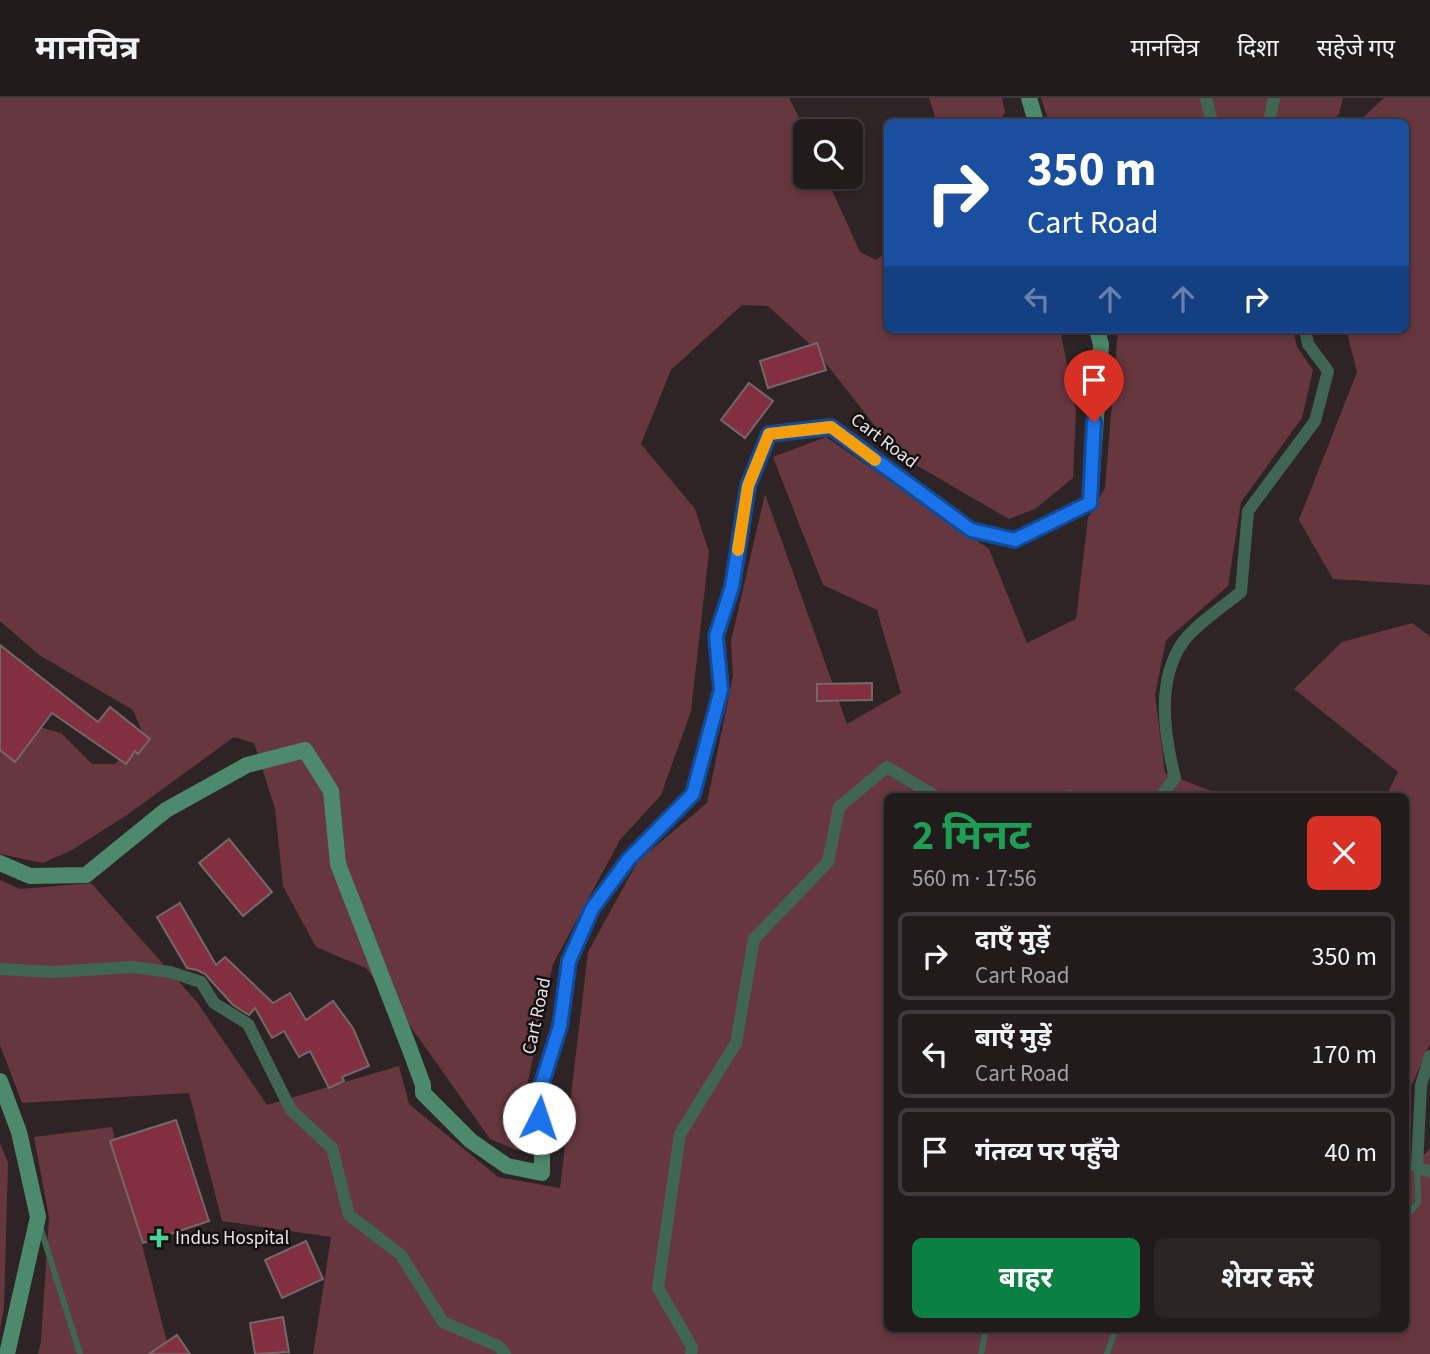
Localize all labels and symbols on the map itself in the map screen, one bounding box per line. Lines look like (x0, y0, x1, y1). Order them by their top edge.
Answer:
pin (1064, 350, 1124, 422)
street label: Cart Road (845, 407, 923, 475)
street label: Cart Road (516, 975, 558, 1057)
position arrow (502, 1081, 576, 1155)
place label: Indus Hospital (175, 1225, 289, 1252)
marker: Indus Hospital (149, 1228, 169, 1248)

